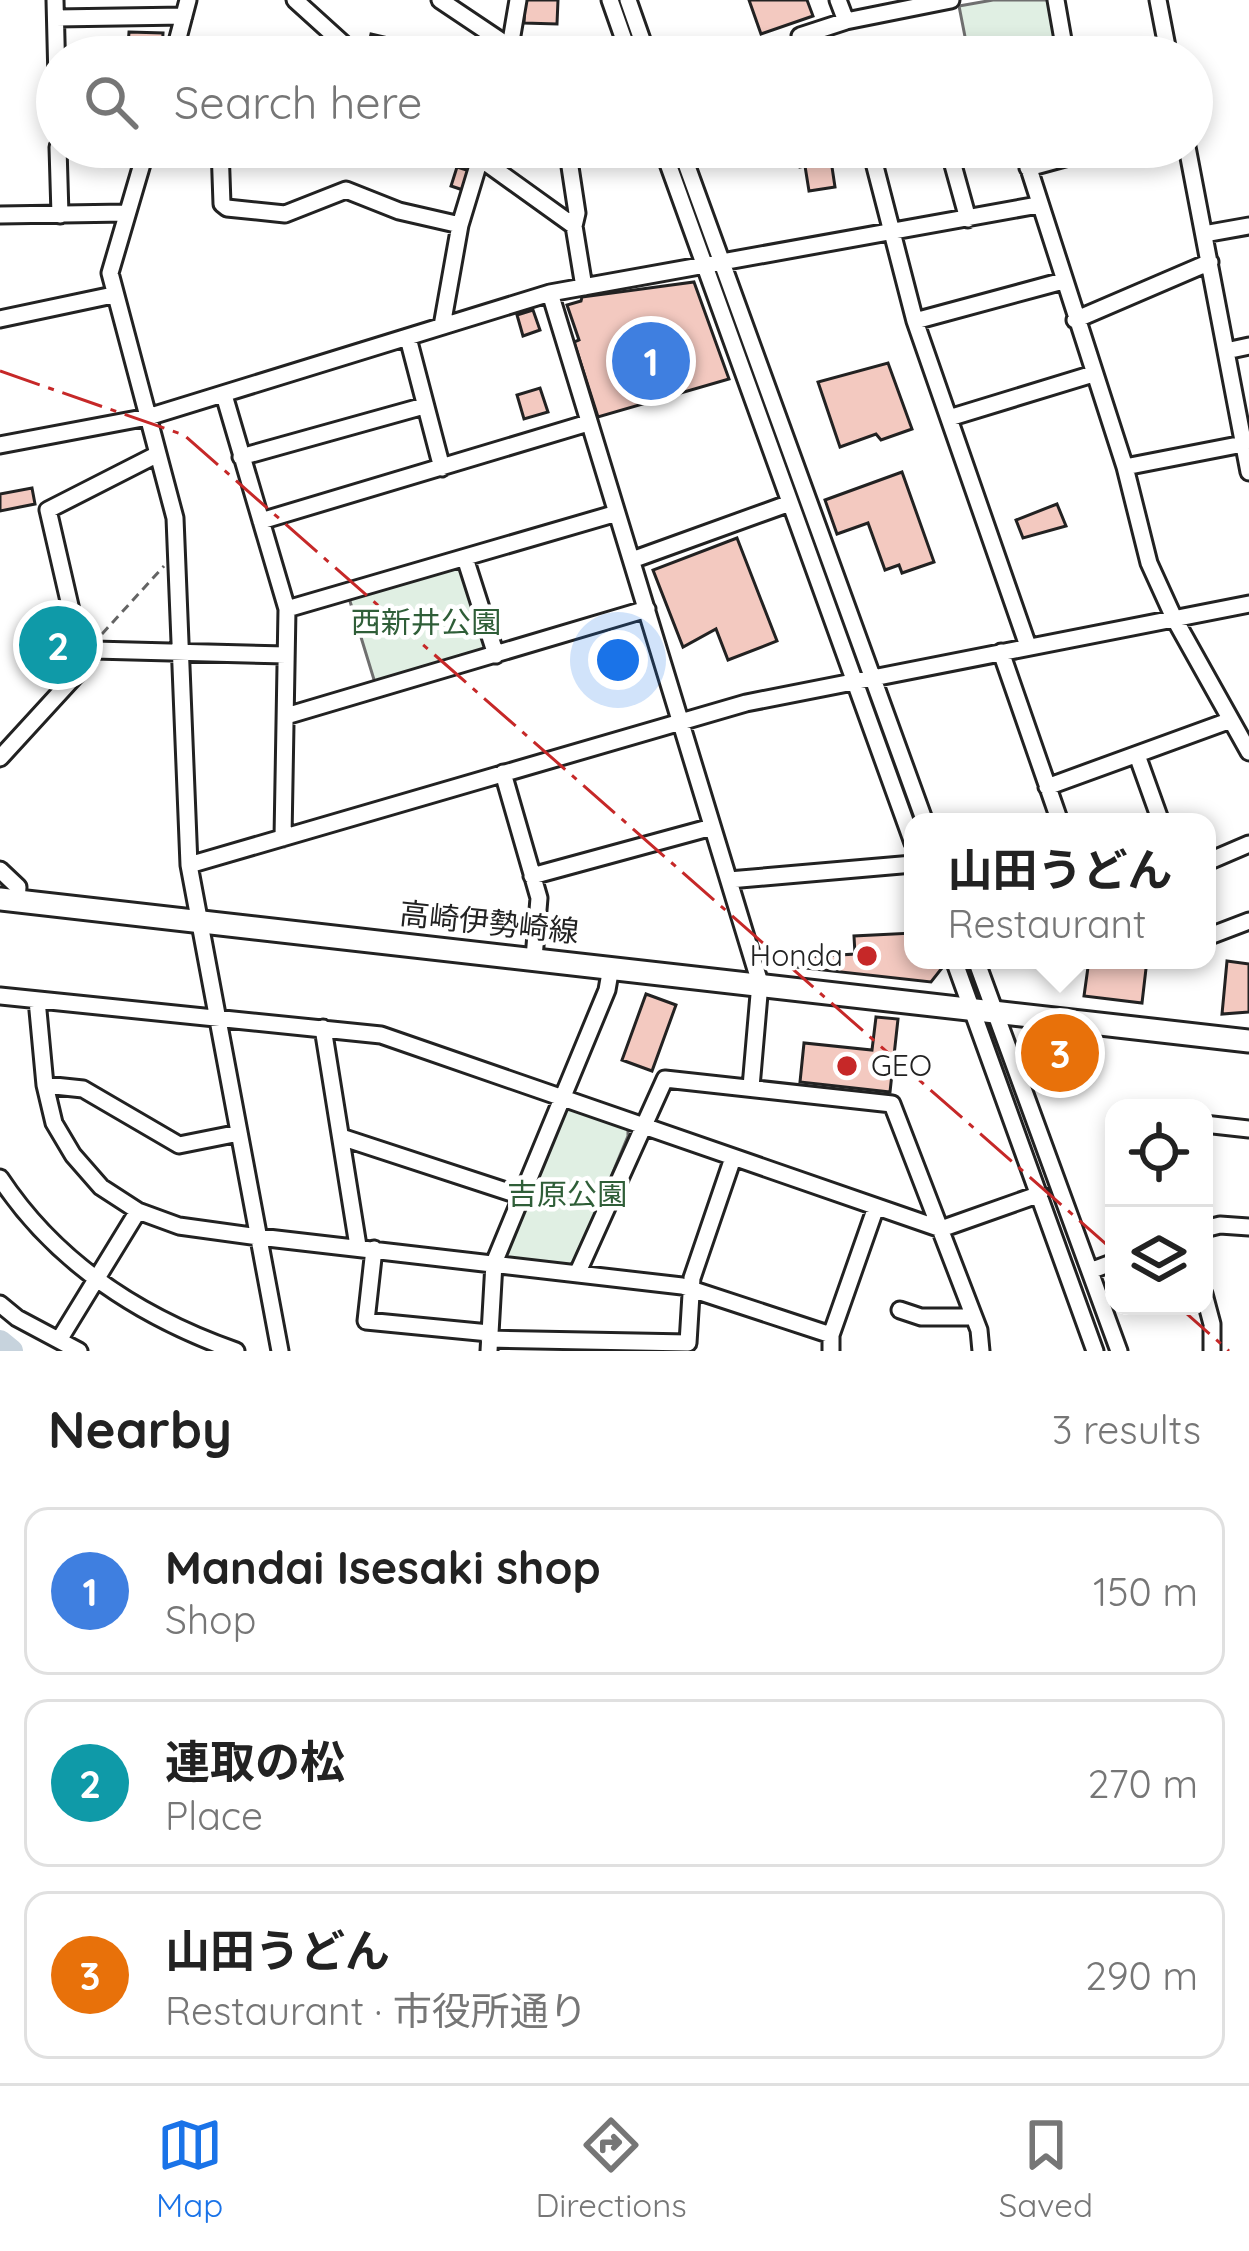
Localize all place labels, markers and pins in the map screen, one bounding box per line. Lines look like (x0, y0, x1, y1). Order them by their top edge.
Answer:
pin: 1 (612, 316, 690, 406)
pin: 2 (19, 600, 97, 690)
place label: Honda (750, 936, 843, 974)
marker: Honda (854, 943, 880, 969)
pin: 3 (1021, 1008, 1099, 1098)
place label: GEO (871, 1046, 932, 1084)
marker: GEO (834, 1053, 860, 1079)

